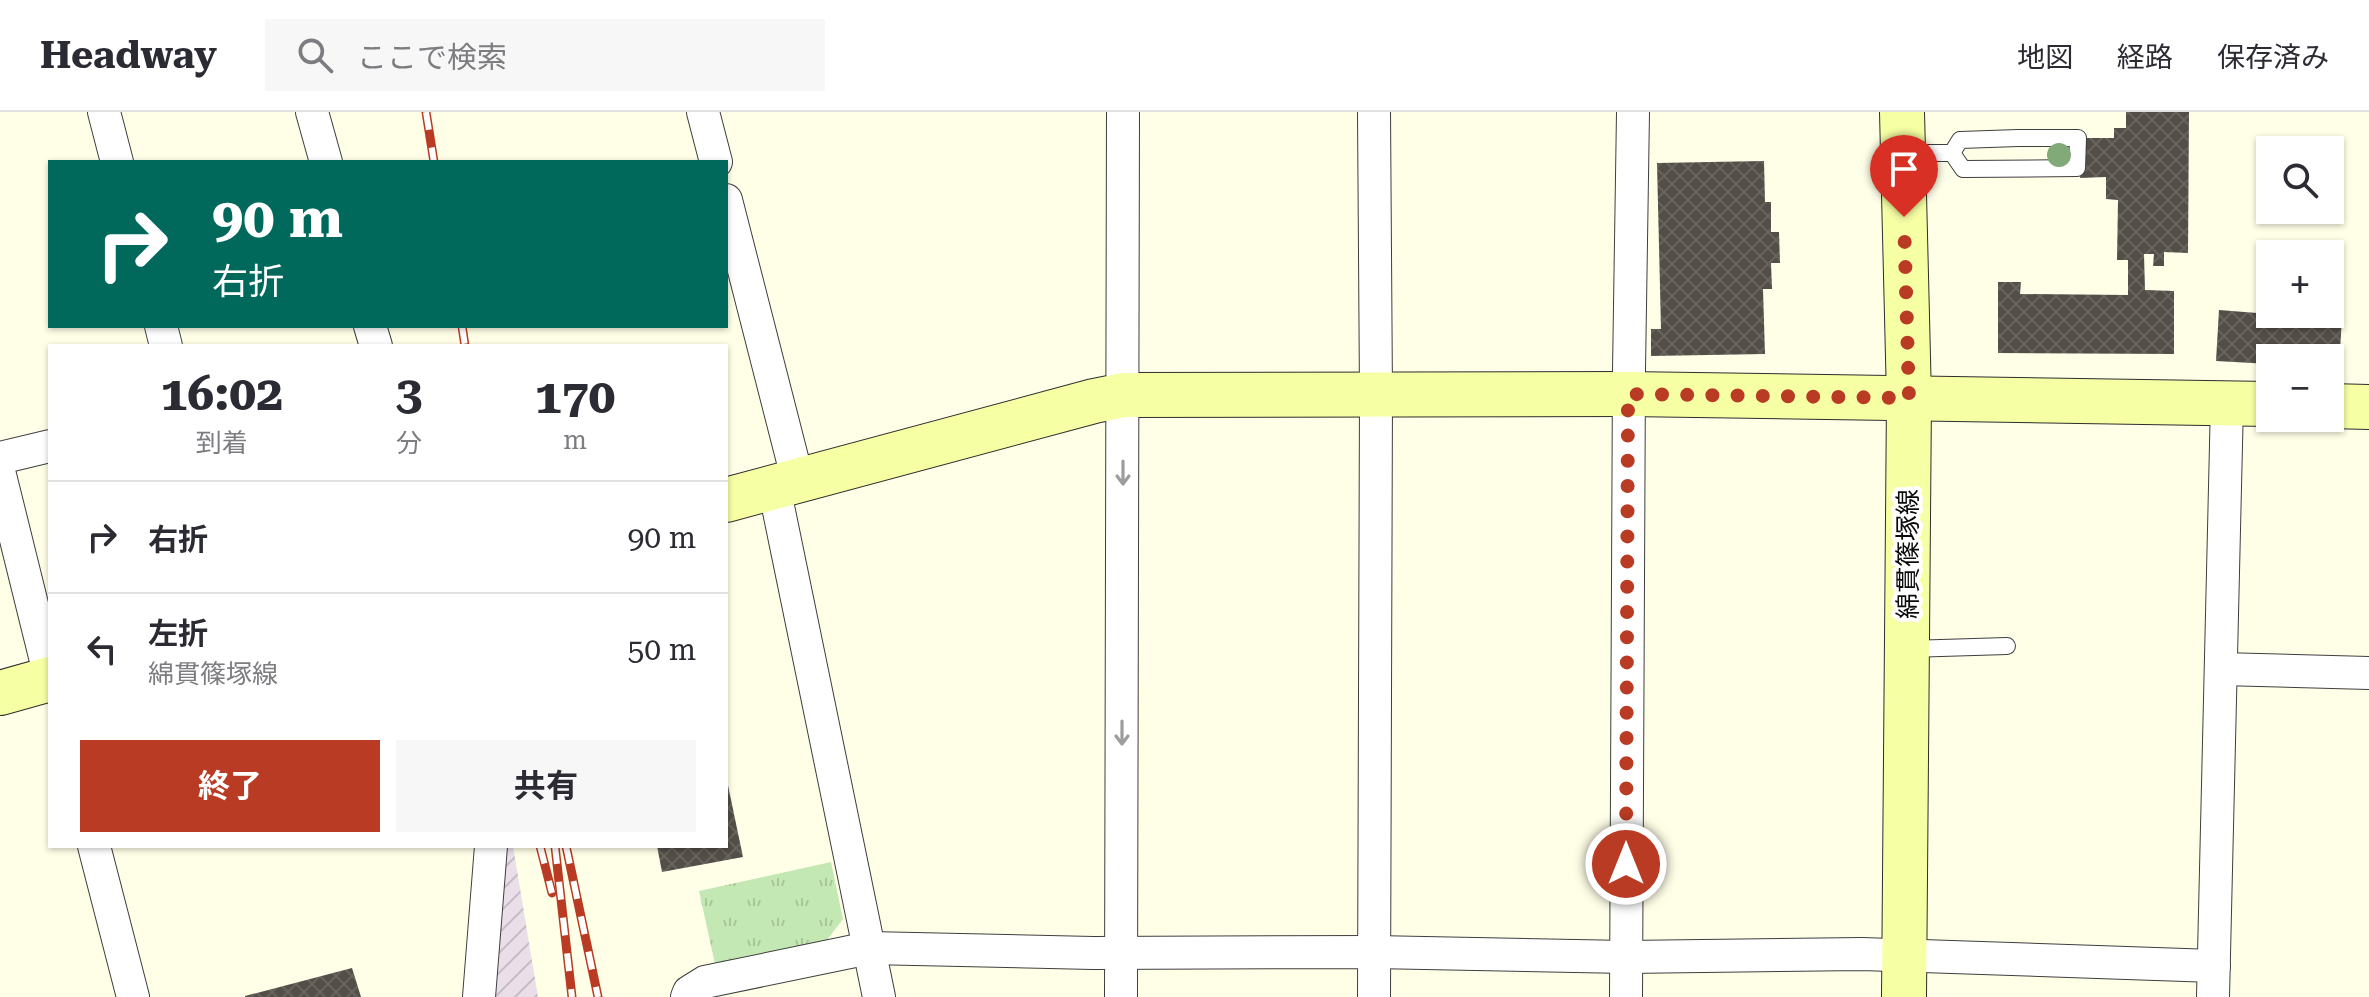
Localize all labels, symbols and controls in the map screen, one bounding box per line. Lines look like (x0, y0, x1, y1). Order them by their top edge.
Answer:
search box (265, 19, 825, 91)
text: Headway (40, 33, 217, 77)
icon: search (293, 33, 337, 77)
text: ここで検索 (357, 40, 507, 75)
text: 地図 (2017, 41, 2073, 74)
text: 経路 (2117, 41, 2173, 74)
text: 保存済み (2217, 41, 2329, 74)
pin (1870, 135, 1938, 217)
map controls (2256, 136, 2344, 432)
button: search (2256, 136, 2344, 224)
icon: arrive (1882, 147, 1926, 191)
text: 90 m (212, 185, 343, 251)
icon: right (80, 192, 184, 296)
button: + (2256, 240, 2344, 328)
text: 右折 (212, 261, 284, 303)
button: − (2256, 344, 2344, 432)
text: 16:02 (160, 366, 283, 422)
text: 3 (395, 366, 422, 422)
text: 170 (535, 369, 615, 425)
text: m (563, 425, 587, 455)
text: 到着 (196, 428, 248, 458)
text: 分 (396, 428, 422, 458)
one-way arrow (1116, 459, 1131, 486)
street label: 綿貫篠塚線 (1893, 489, 1923, 619)
icon: right (80, 515, 124, 559)
text: 90 m (627, 520, 696, 555)
text: 右折 (148, 522, 208, 557)
text: 左折 (148, 616, 208, 651)
icon: left (80, 627, 124, 671)
text: 50 m (627, 632, 696, 667)
text: 綿貫篠塚線 (148, 659, 278, 689)
one-way arrow (1114, 719, 1130, 746)
button: 終了 (80, 740, 380, 832)
button: 共有 (396, 740, 696, 832)
position arrow (1584, 822, 1668, 906)

